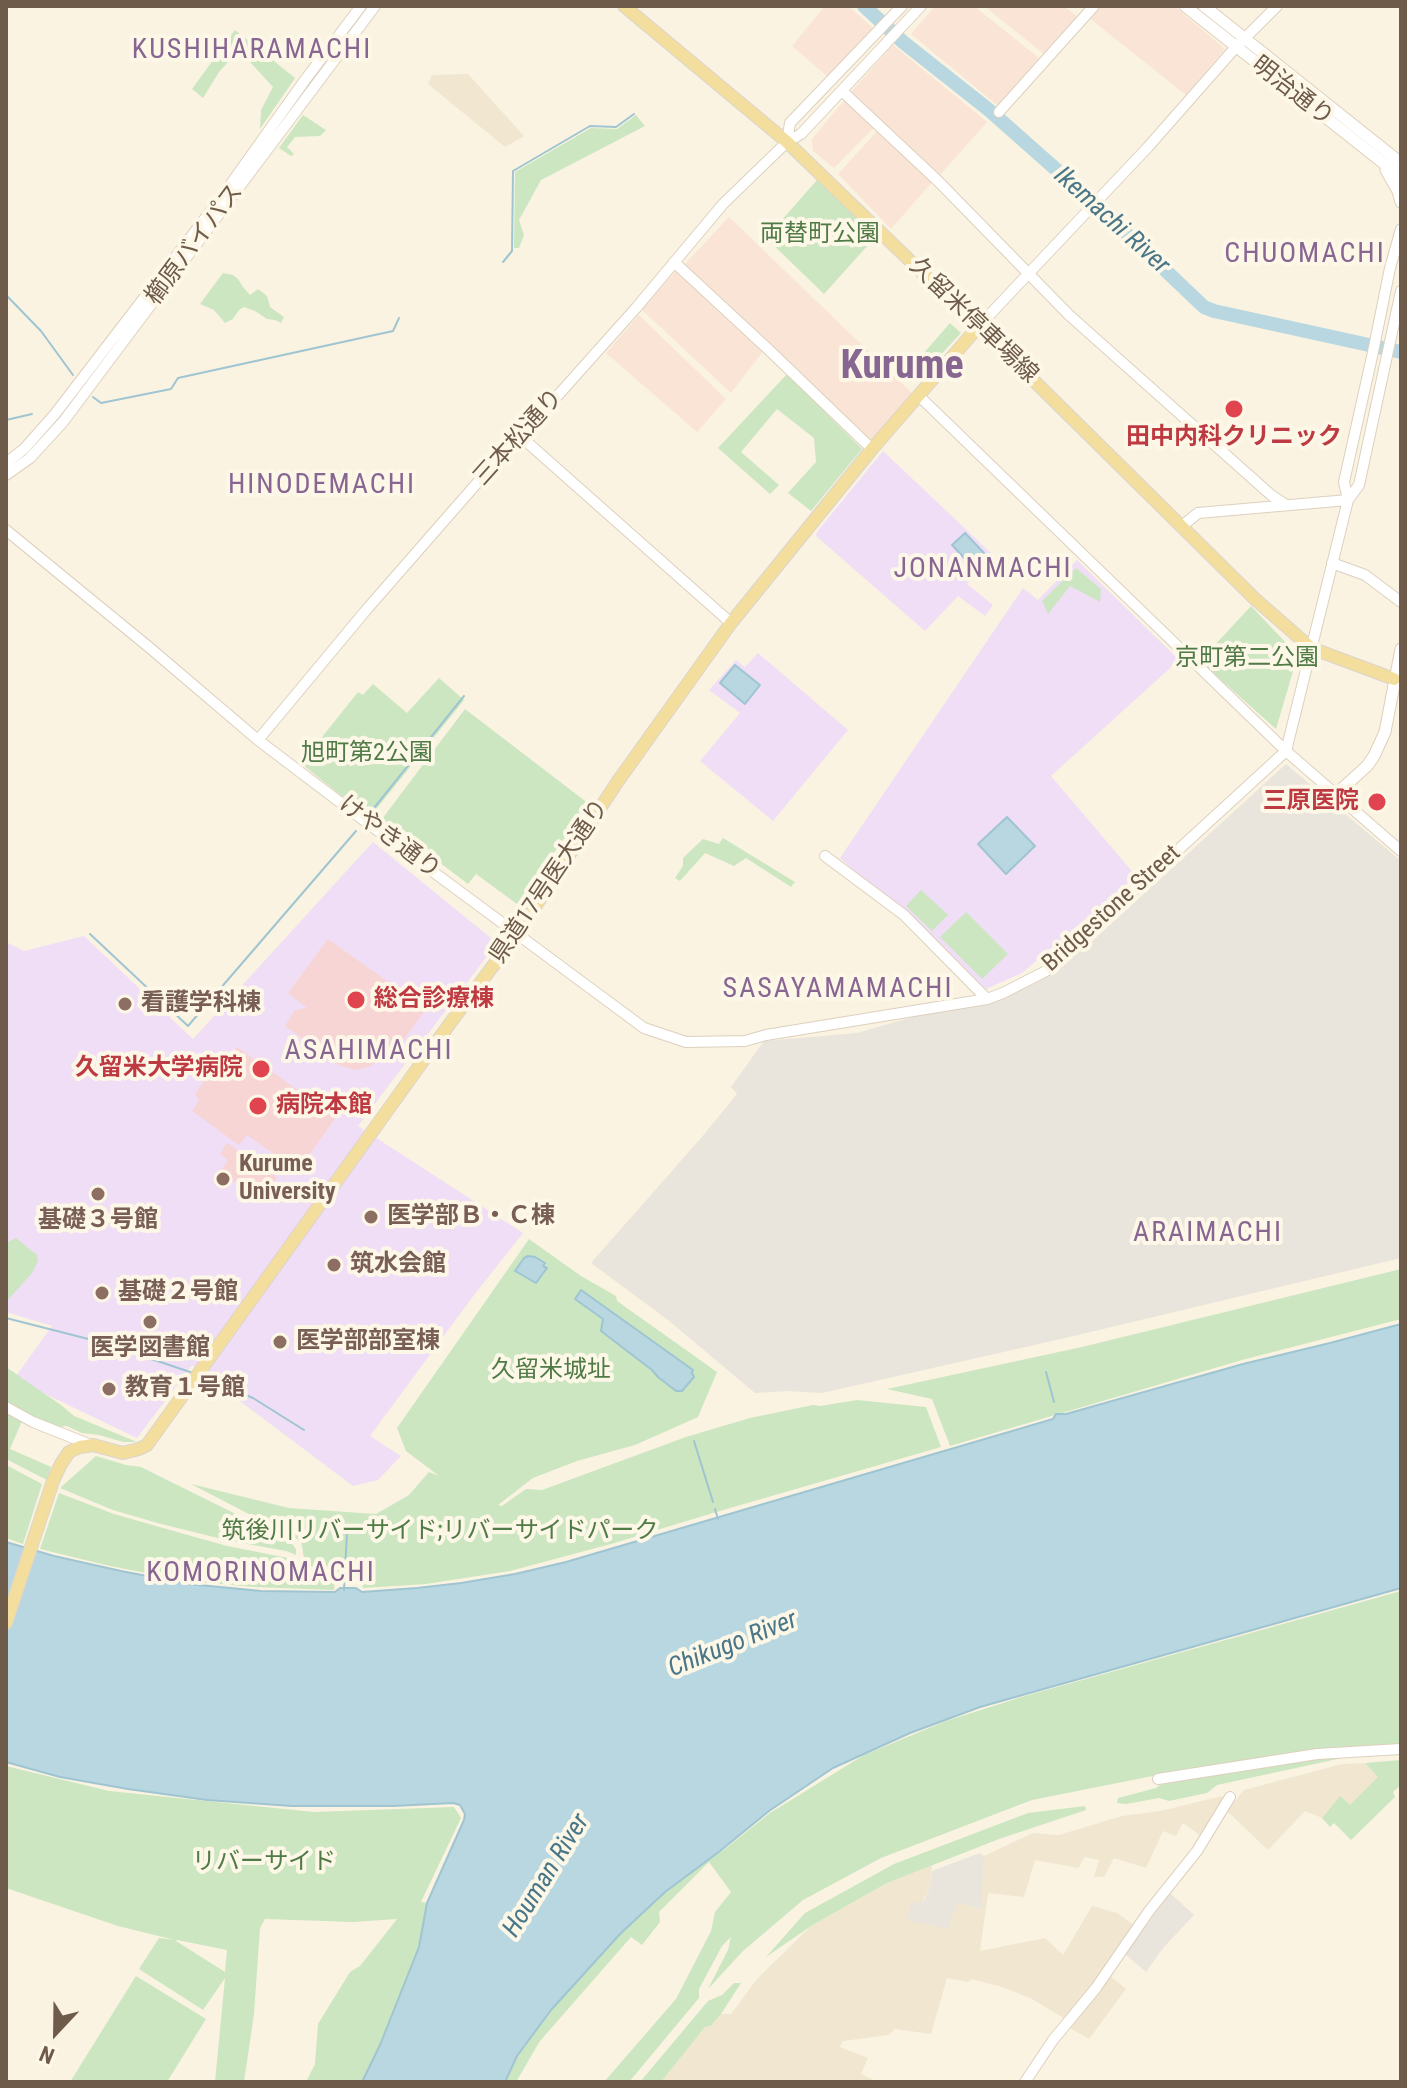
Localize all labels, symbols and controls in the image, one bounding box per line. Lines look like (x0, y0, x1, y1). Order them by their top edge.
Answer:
district label: KUSHIHARAMACHI (132, 34, 372, 68)
street label: 明治通り (1245, 51, 1339, 133)
water label: Ikemachi River (1047, 161, 1175, 281)
street label: 櫛原バイパス (140, 179, 250, 311)
park label: 両替町公園 (760, 221, 880, 249)
district label: CHUOMACHI (1224, 238, 1386, 272)
street label: 久留米停車場線 (903, 252, 1043, 390)
district label: Kurume (840, 344, 964, 392)
street label: 三本松通り (468, 384, 570, 492)
marker: 田中内科クリニック (1223, 398, 1245, 420)
place label: 田中内科クリニック (1126, 424, 1342, 452)
district label: HINODEMACHI (228, 469, 416, 503)
district label: JONANMACHI (893, 553, 1073, 587)
park label: 京町第二公園 (1175, 645, 1319, 673)
park label: 旭町第2公園 (301, 740, 433, 768)
place label: 三原医院 (1263, 788, 1359, 816)
street label: けやき通り (332, 790, 446, 886)
marker: 三原医院 (1366, 791, 1388, 813)
street label: 県道17号医大通り (484, 794, 616, 970)
street label: Bridgestone Street (1037, 840, 1187, 978)
district label: SASAYAMAMACHI (723, 973, 953, 1007)
place label: 総合診療棟 (374, 986, 494, 1014)
marker: 総合診療棟 (345, 989, 367, 1011)
place label: 看護学科棟 (141, 990, 261, 1018)
marker: 看護学科棟 (116, 995, 134, 1013)
district label: ASAHIMACHI (285, 1035, 453, 1069)
place label: 久留米大学病院 (75, 1055, 243, 1083)
marker: 久留米大学病院 (250, 1058, 272, 1080)
place label: 病院本館 (276, 1092, 372, 1120)
marker: 病院本館 (247, 1095, 269, 1117)
place label: Kurume University (239, 1151, 336, 1207)
marker: Kurume University (214, 1170, 232, 1188)
marker: 基礎３号館 (89, 1185, 107, 1203)
place label: 医学部Ｂ・Ｃ棟 (387, 1203, 555, 1231)
place label: 基礎３号館 (38, 1207, 158, 1235)
marker: 医学部Ｂ・Ｃ棟 (362, 1208, 380, 1226)
district label: ARAIMACHI (1133, 1217, 1283, 1251)
place label: 筑水会館 (350, 1251, 446, 1279)
marker: 筑水会館 (325, 1256, 343, 1274)
place label: 基礎２号館 (118, 1279, 238, 1307)
marker: 基礎２号館 (93, 1284, 111, 1302)
marker: 医学図書館 (141, 1313, 159, 1331)
place label: 医学部部室棟 (296, 1328, 440, 1356)
marker: 医学部部室棟 (271, 1333, 289, 1351)
place label: 医学図書館 (90, 1335, 210, 1363)
park label: 久留米城址 (491, 1357, 611, 1385)
place label: 教育１号館 (125, 1375, 245, 1403)
marker: 教育１号館 (100, 1380, 118, 1398)
park label: 筑後川リバーサイド;リバーサイドパーク (222, 1518, 658, 1546)
district label: KOMORINOMACHI (146, 1557, 376, 1591)
water label: Chikugo River (664, 1605, 802, 1685)
water label: Houman River (497, 1809, 597, 1943)
park label: リバーサイド (192, 1849, 336, 1877)
north arrow (16, 1992, 96, 2072)
text: N (36, 2041, 58, 2069)

